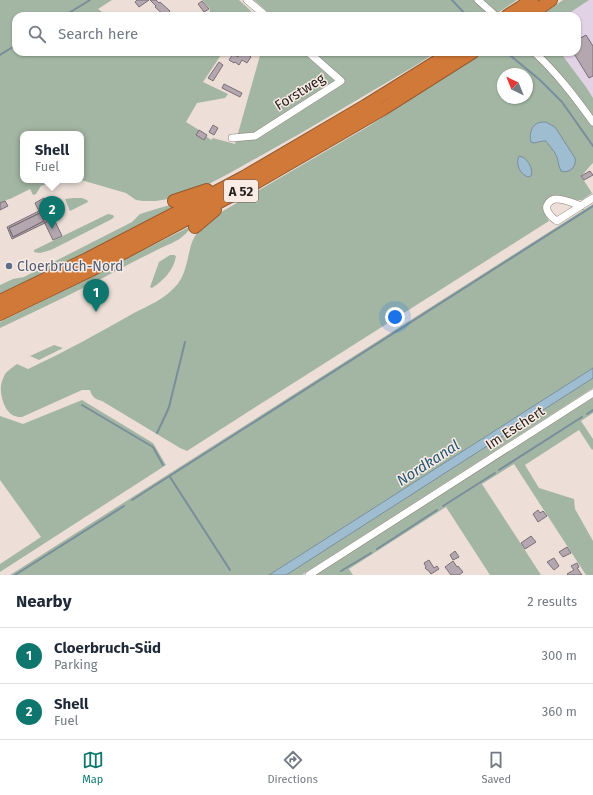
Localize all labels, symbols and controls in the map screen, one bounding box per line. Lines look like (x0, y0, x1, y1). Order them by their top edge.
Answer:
search box (12, 12, 581, 56)
icon: search (26, 23, 48, 45)
text: Search here (58, 25, 138, 43)
north arrow (497, 68, 533, 104)
street label: Forstweg (272, 69, 329, 114)
popup (20, 131, 84, 183)
text: Shell (35, 141, 69, 159)
text: Fuel (35, 159, 59, 174)
road number: A 52 (224, 180, 258, 202)
pin: 2 (39, 196, 65, 229)
place label: Cloerbruch-Nord (17, 258, 123, 275)
marker: Cloerbruch-Nord (4, 261, 14, 271)
pin: 1 (83, 279, 109, 312)
your location (385, 307, 405, 327)
street label: Im Eschert (482, 402, 548, 453)
water label: Nordkanal (393, 436, 463, 490)
text: Nearby (16, 591, 71, 612)
text: 2 results (527, 594, 577, 609)
text: Cloerbruch-Süd (54, 639, 161, 657)
text: 1 (26, 648, 32, 663)
text: 300 m (541, 648, 577, 663)
text: Parking (54, 657, 98, 672)
text: Shell (54, 695, 88, 713)
text: 2 (26, 704, 32, 719)
text: 360 m (542, 704, 577, 719)
text: Fuel (54, 713, 78, 728)
tab: Map (82, 749, 104, 786)
tab: Directions (267, 749, 318, 786)
tab: Saved (481, 749, 511, 786)

